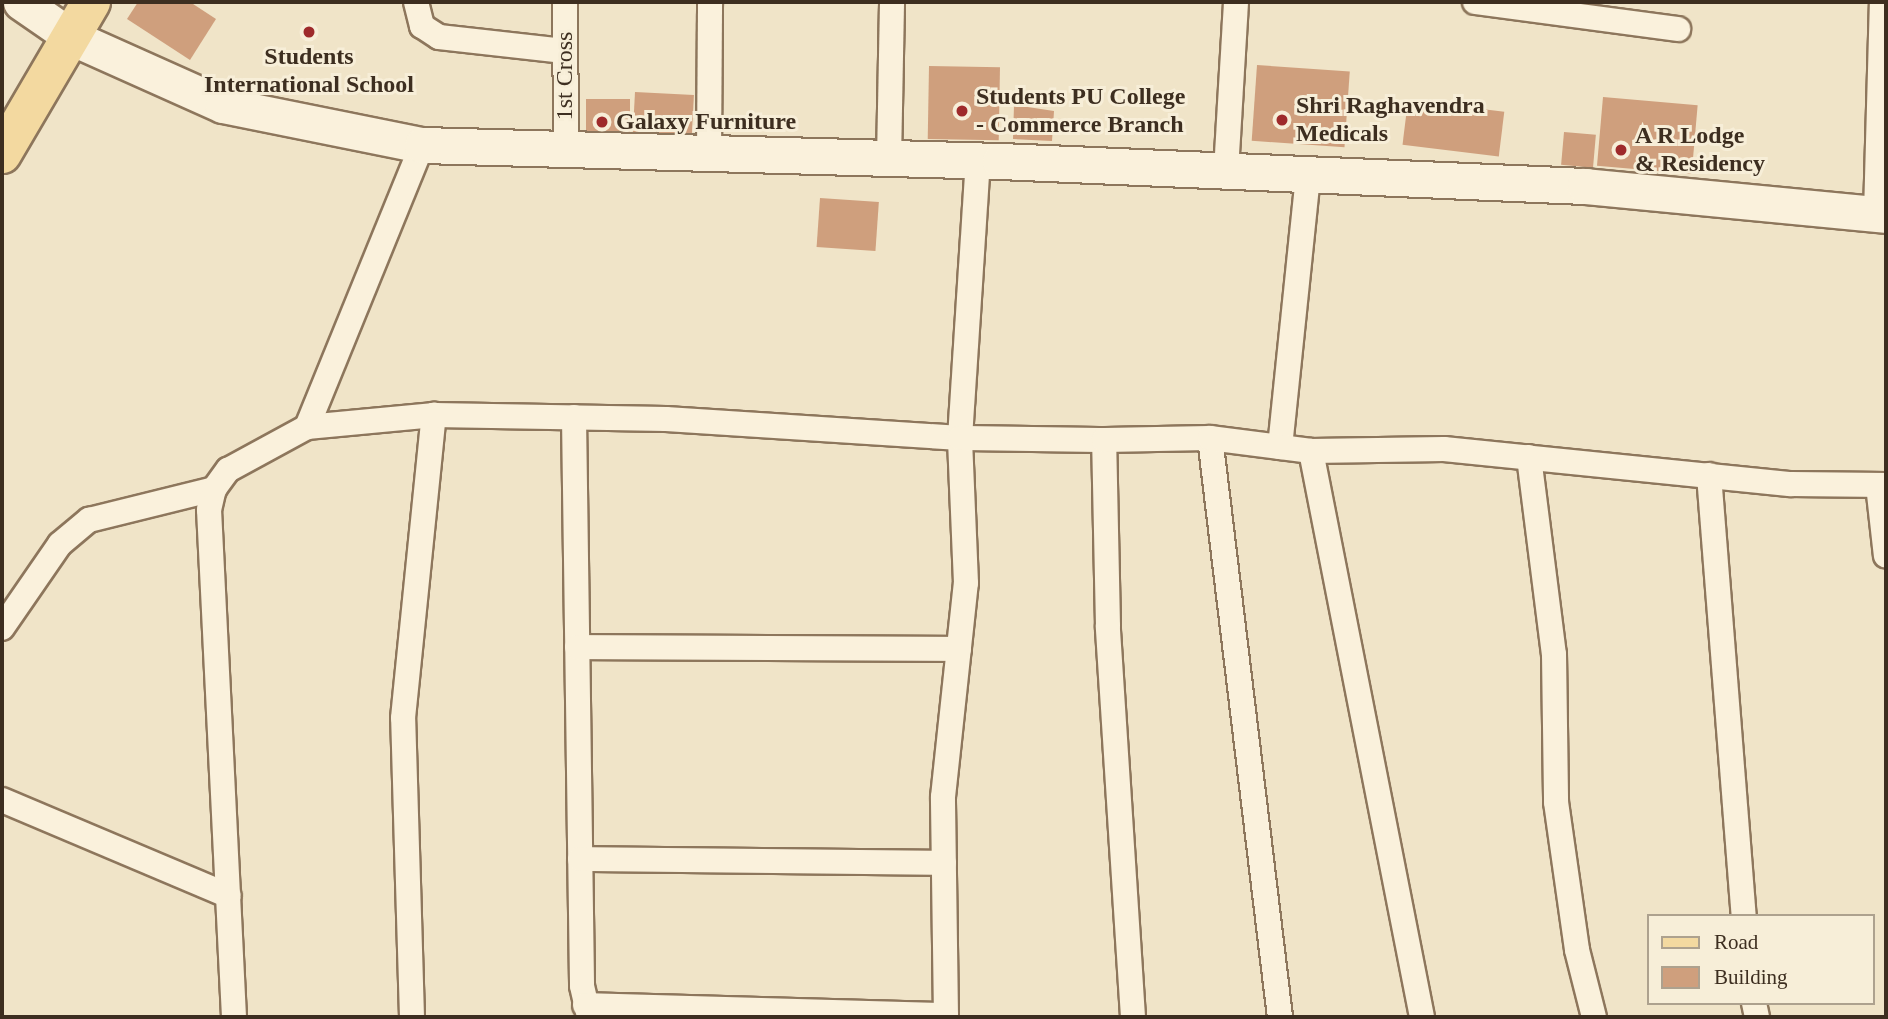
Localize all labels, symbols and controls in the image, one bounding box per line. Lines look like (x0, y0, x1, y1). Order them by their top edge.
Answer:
marker: Students International School (301, 24, 317, 40)
street label: 1st Cross (551, 32, 579, 120)
place label: Students International School (204, 43, 414, 99)
place label: Students PU College - Commerce Branch (976, 83, 1185, 139)
place label: Shri Raghavendra Medicals (1296, 92, 1485, 148)
marker: Students PU College - Commerce Branch (954, 103, 970, 119)
place label: Galaxy Furniture (616, 108, 796, 136)
marker: Shri Raghavendra Medicals (1274, 112, 1290, 128)
marker: Galaxy Furniture (594, 114, 610, 130)
place label: A R Lodge & Residency (1635, 122, 1765, 178)
marker: A R Lodge & Residency (1613, 142, 1629, 158)
legend (1646, 914, 1874, 1005)
text: Road (1714, 930, 1758, 954)
text: Building (1714, 965, 1788, 989)

